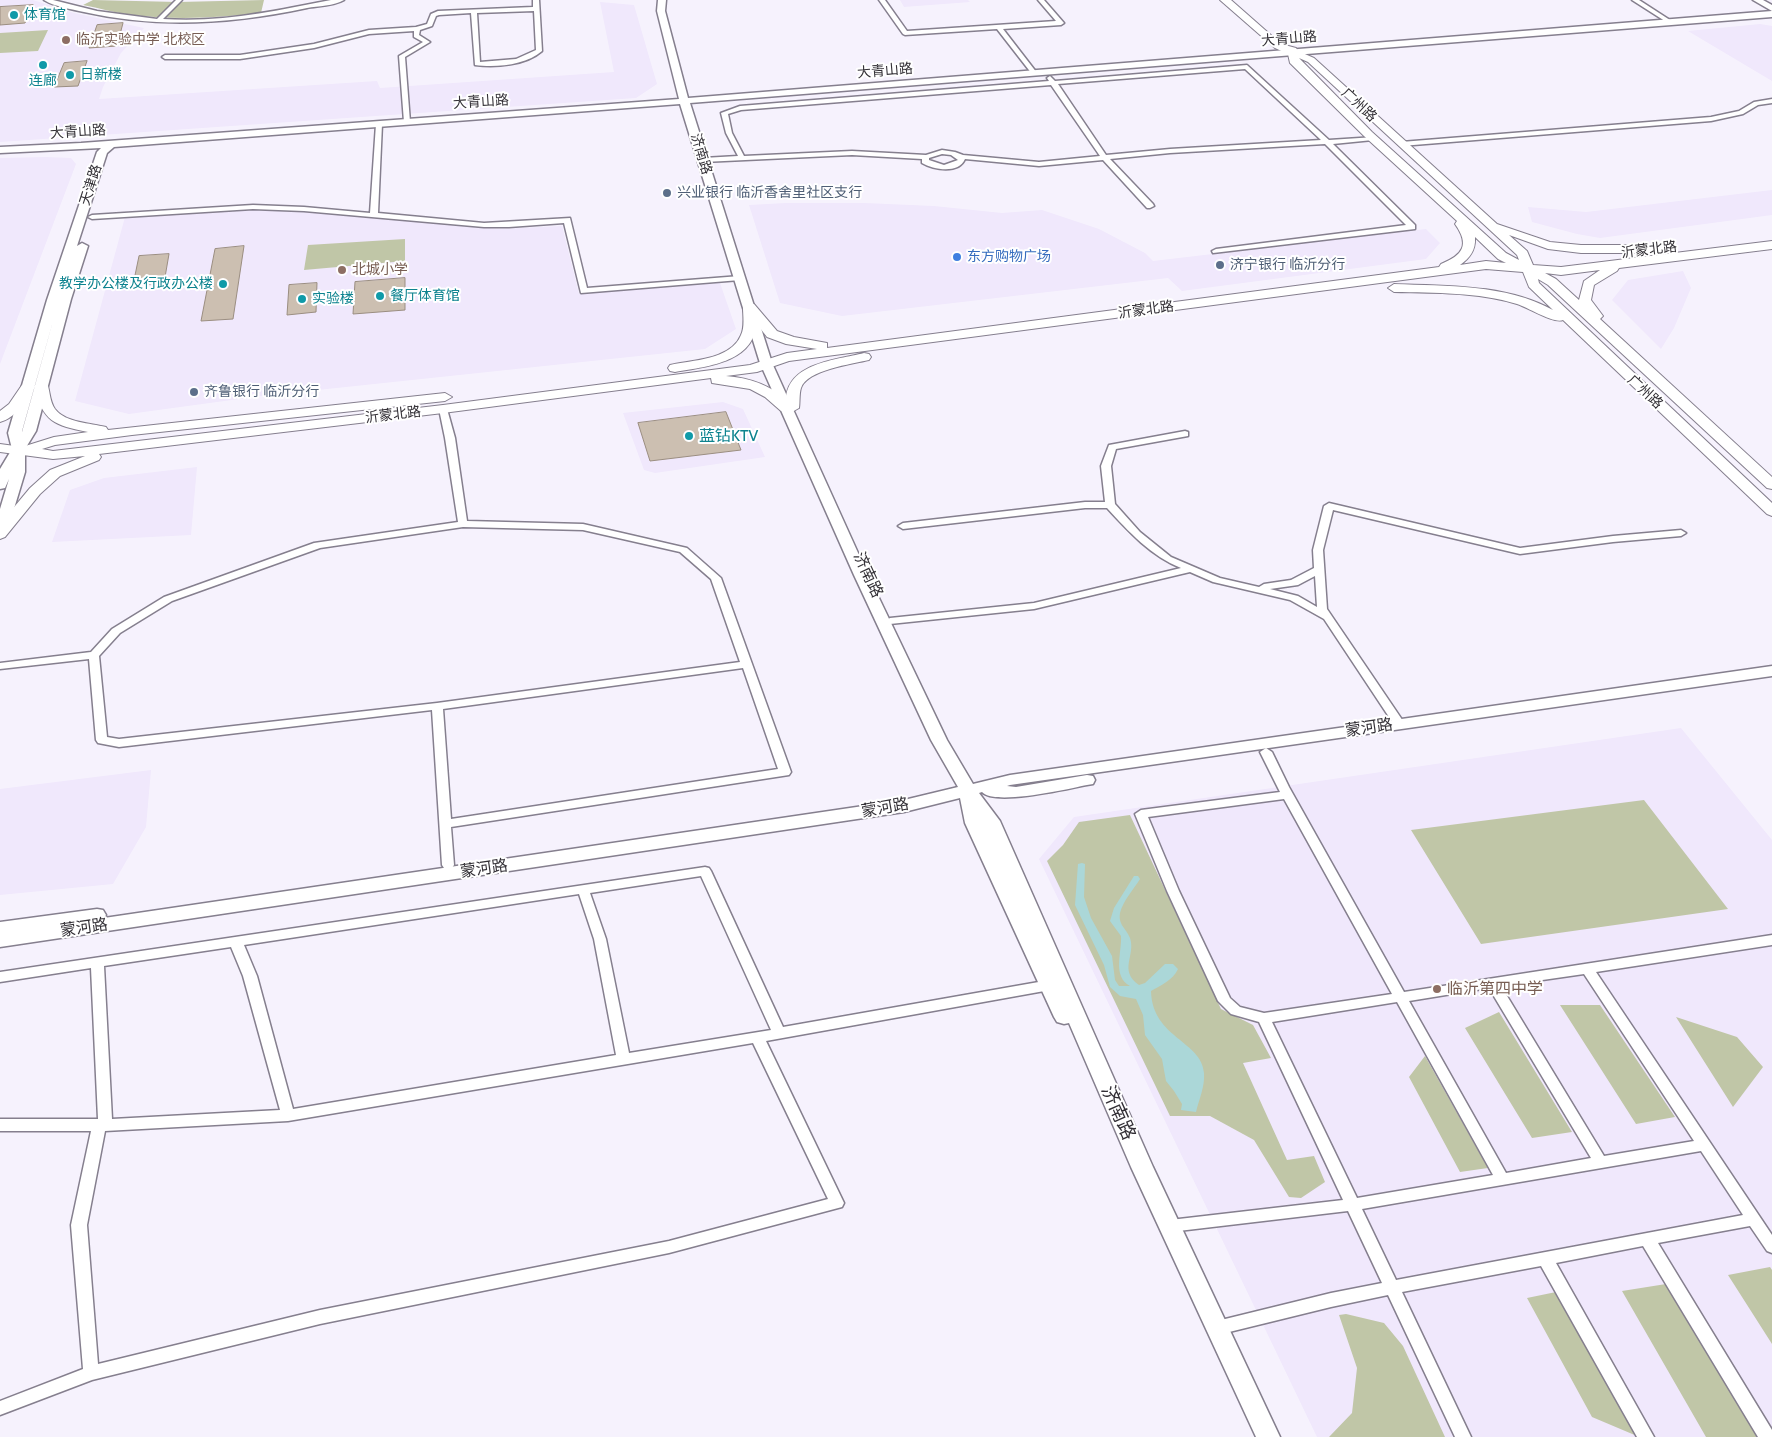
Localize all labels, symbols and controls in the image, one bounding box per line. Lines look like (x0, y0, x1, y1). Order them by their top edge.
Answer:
place label: 体育馆 (24, 7, 66, 23)
marker: 体育馆 (8, 9, 20, 21)
street label: 大青山路 (1260, 28, 1318, 50)
place label: 临沂实验中学 北校区 (76, 32, 205, 48)
marker: 临沂实验中学 北校区 (60, 34, 72, 46)
marker: 连廊 (37, 59, 49, 71)
street label: 大青山路 (856, 60, 914, 82)
place label: 日新楼 (80, 67, 122, 83)
marker: 日新楼 (64, 69, 76, 81)
place label: 连廊 (29, 73, 57, 89)
street label: 广州路 (1338, 85, 1380, 125)
street label: 大青山路 (452, 92, 510, 112)
street label: 大青山路 (49, 122, 107, 142)
street label: 济南路 (687, 131, 715, 177)
street label: 天津路 (77, 162, 105, 208)
place label: 兴业银行 临沂香舍里社区支行 (677, 185, 862, 201)
marker: 兴业银行 临沂香舍里社区支行 (661, 187, 673, 199)
street label: 沂蒙北路 (1620, 238, 1678, 262)
place label: 东方购物广场 (967, 249, 1051, 265)
marker: 东方购物广场 (951, 251, 963, 263)
place label: 济宁银行 临沂分行 (1230, 257, 1345, 273)
marker: 济宁银行 临沂分行 (1214, 259, 1226, 271)
place label: 北城小学 (352, 262, 408, 278)
marker: 北城小学 (336, 264, 348, 276)
place label: 教学办公楼及行政办公楼 (59, 276, 213, 292)
marker: 教学办公楼及行政办公楼 (217, 278, 229, 290)
place label: 餐厅体育馆 (390, 288, 460, 304)
marker: 餐厅体育馆 (374, 290, 386, 302)
place label: 实验楼 (312, 291, 354, 307)
marker: 实验楼 (296, 293, 308, 305)
street label: 沂蒙北路 (1117, 298, 1175, 322)
street label: 广州路 (1624, 372, 1666, 412)
place label: 齐鲁银行 临沂分行 (204, 384, 319, 400)
marker: 齐鲁银行 临沂分行 (188, 386, 200, 398)
street label: 沂蒙北路 (364, 403, 422, 427)
place label: 蓝钻KTV (699, 426, 758, 446)
marker: 蓝钻KTV (683, 430, 695, 442)
street label: 济南路 (849, 549, 887, 601)
street label: 蒙河路 (1344, 715, 1394, 741)
street label: 蒙河路 (860, 794, 910, 822)
street label: 蒙河路 (459, 856, 509, 882)
street label: 蒙河路 (59, 915, 109, 941)
place label: 临沂第四中学 (1447, 979, 1543, 999)
marker: 临沂第四中学 (1431, 983, 1443, 995)
street label: 济南路 (1096, 1082, 1140, 1144)

